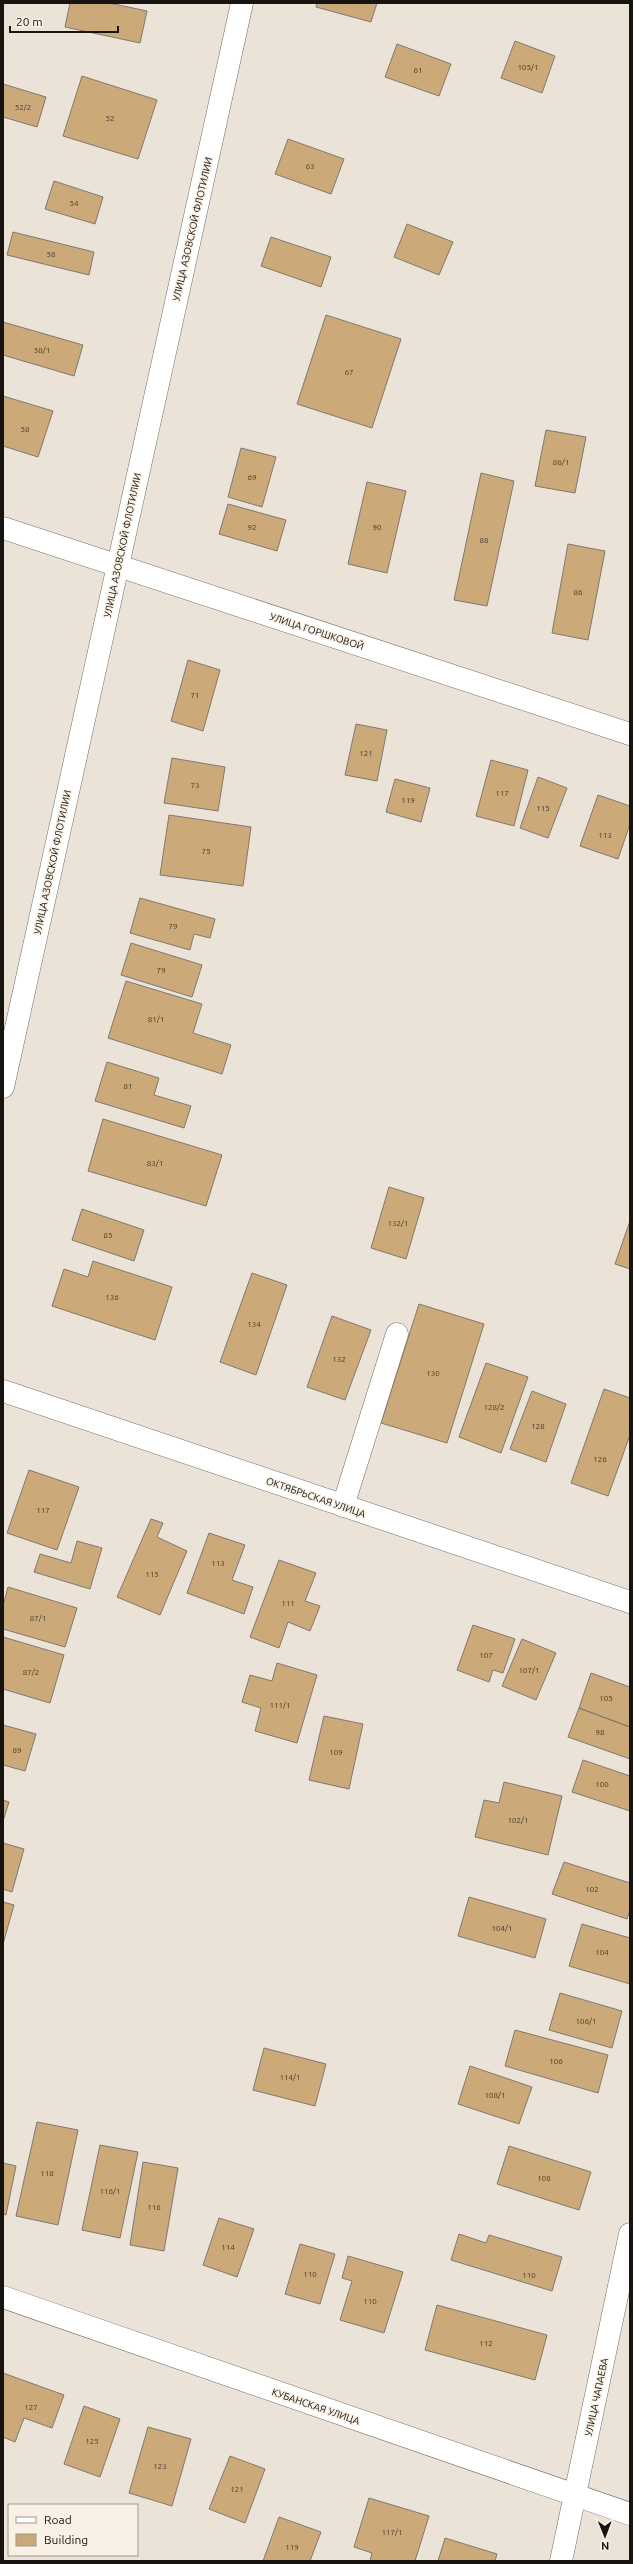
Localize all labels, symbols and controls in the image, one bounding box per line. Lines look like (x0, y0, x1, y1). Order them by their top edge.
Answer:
scale bar (10, 8, 118, 34)
text: 20 m (16, 15, 43, 28)
house number: 105/1 (518, 63, 539, 72)
house number: 61 (413, 66, 423, 75)
house number: 52/2 (15, 103, 31, 112)
house number: 52 (105, 114, 115, 123)
street label: УЛИЦА АЗОВСКОЙ ФЛОТИЛИИ (171, 156, 214, 302)
house number: 63 (305, 162, 315, 171)
house number: 54 (69, 199, 79, 208)
house number: 56 (46, 250, 56, 259)
house number: 58/1 (34, 346, 50, 355)
house number: 67 (344, 368, 354, 377)
house number: 58 (20, 425, 30, 434)
house number: 86/1 (553, 458, 569, 467)
street label: УЛИЦА АЗОВСКОЙ ФЛОТИЛИИ (102, 472, 143, 618)
house number: 69 (247, 473, 257, 482)
house number: 92 (247, 523, 257, 532)
house number: 90 (372, 523, 382, 532)
house number: 88 (479, 536, 489, 545)
house number: 86 (573, 588, 583, 597)
street label: УЛИЦА ГОРШКОВОЙ (268, 611, 365, 652)
house number: 71 (190, 691, 200, 700)
house number: 121 (359, 749, 373, 758)
house number: 73 (190, 781, 200, 790)
street label: УЛИЦА АЗОВСКОЙ ФЛОТИЛИИ (32, 789, 73, 935)
house number: 117 (495, 789, 509, 798)
house number: 119 (401, 796, 415, 805)
house number: 115 (536, 804, 550, 813)
house number: 113 (598, 831, 612, 840)
house number: 75 (201, 847, 211, 856)
house number: 79 (168, 922, 178, 931)
house number: 79 (156, 966, 166, 975)
house number: 81/1 (148, 1015, 164, 1024)
house number: 81 (123, 1082, 133, 1091)
house number: 83/1 (147, 1159, 163, 1168)
house number: 132/1 (388, 1219, 409, 1228)
house number: 85 (103, 1231, 113, 1240)
house number: 136 (105, 1293, 119, 1302)
house number: 134 (247, 1320, 261, 1329)
house number: 132 (332, 1355, 346, 1364)
house number: 130 (426, 1369, 440, 1378)
house number: 128/2 (484, 1403, 505, 1412)
house number: 128 (531, 1422, 545, 1431)
house number: 126 (593, 1455, 607, 1464)
street label: ОКТЯБРЬСКАЯ УЛИЦА (265, 1475, 368, 1520)
house number: 117 (36, 1506, 50, 1515)
house number: 113 (211, 1559, 225, 1568)
house number: 115 (145, 1570, 159, 1579)
house number: 111 (281, 1599, 295, 1608)
house number: 87/1 (30, 1614, 46, 1623)
house number: 107 (479, 1651, 493, 1660)
house number: 107/1 (519, 1666, 540, 1675)
house number: 87/2 (23, 1668, 39, 1677)
house number: 105 (599, 1694, 613, 1703)
house number: 111/1 (270, 1701, 291, 1710)
house number: 98 (595, 1728, 605, 1737)
house number: 89 (12, 1746, 22, 1755)
house number: 109 (329, 1748, 343, 1757)
house number: 100 (595, 1780, 609, 1789)
house number: 102/1 (508, 1816, 529, 1825)
house number: 102 (585, 1885, 599, 1894)
house number: 104/1 (492, 1924, 513, 1933)
house number: 104 (595, 1948, 609, 1957)
house number: 106/1 (576, 2017, 597, 2026)
house number: 106 (549, 2057, 563, 2066)
house number: 114/1 (280, 2073, 301, 2082)
house number: 108/1 (485, 2091, 506, 2100)
house number: 118 (40, 2169, 54, 2178)
house number: 108 (537, 2174, 551, 2183)
house number: 116/1 (100, 2187, 121, 2196)
house number: 116 (147, 2203, 161, 2212)
house number: 114 (221, 2243, 235, 2252)
house number: 110 (303, 2270, 317, 2279)
house number: 110 (522, 2271, 536, 2280)
house number: 110 (363, 2297, 377, 2306)
house number: 112 (479, 2339, 493, 2348)
street label: УЛИЦА ЧАПАЕВА (583, 2356, 610, 2437)
street label: КУБАНСКАЯ УЛИЦА (270, 2386, 362, 2427)
house number: 127 (24, 2403, 38, 2412)
house number: 125 (85, 2437, 99, 2446)
house number: 123 (153, 2462, 167, 2471)
house number: 121 (230, 2485, 244, 2494)
legend (8, 2504, 138, 2556)
text: Road (44, 2513, 72, 2526)
north arrow (585, 2516, 625, 2556)
house number: 117/1 (382, 2528, 403, 2537)
text: Building (44, 2533, 88, 2546)
text: N (601, 2540, 609, 2552)
house number: 119 (285, 2543, 299, 2552)

